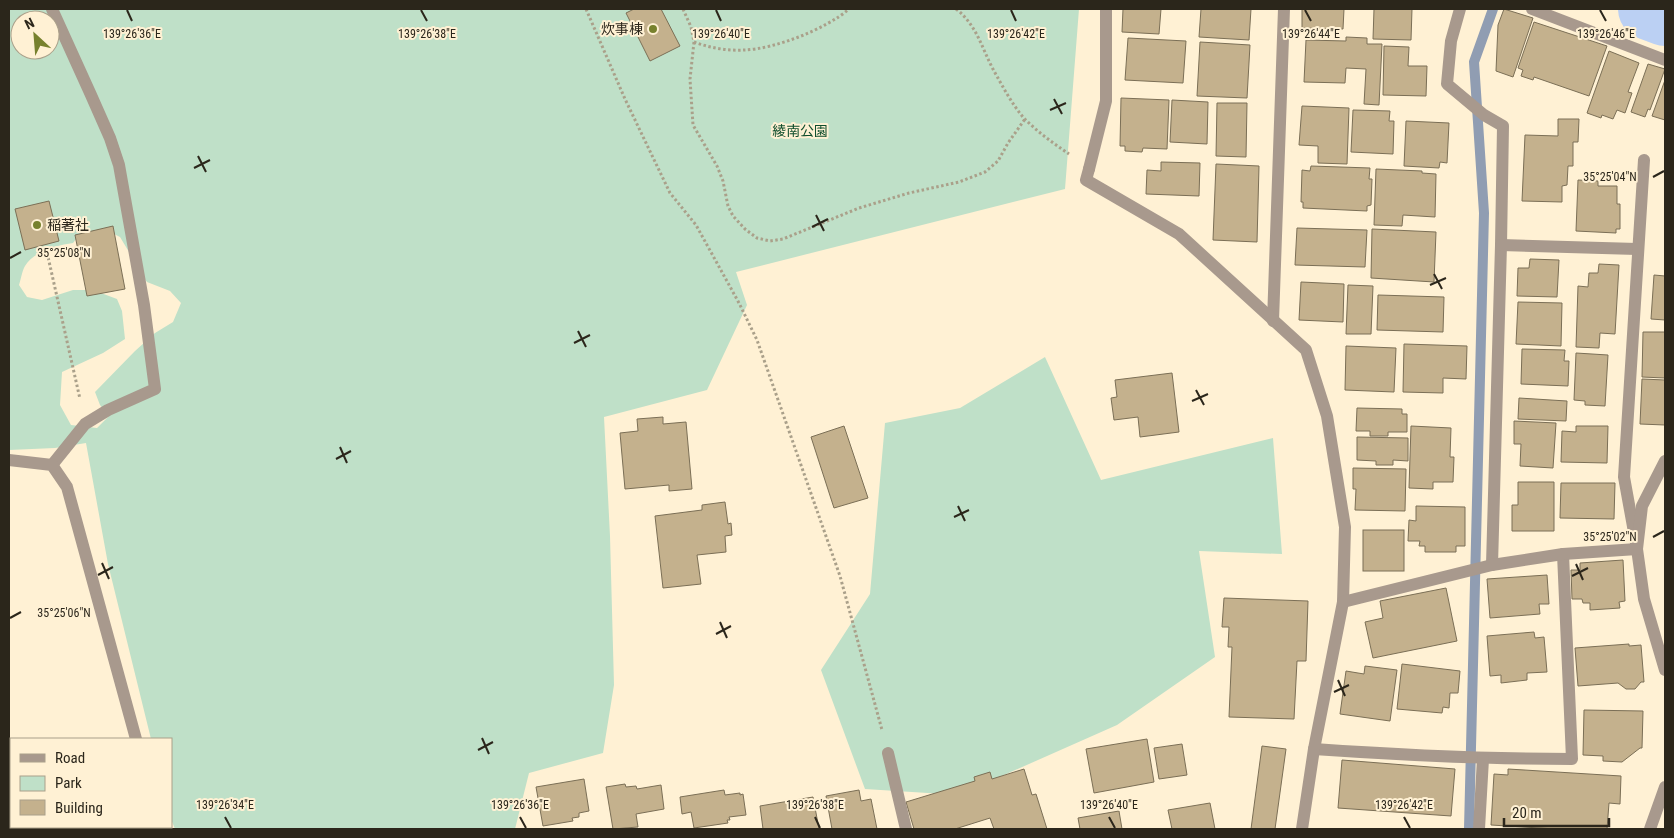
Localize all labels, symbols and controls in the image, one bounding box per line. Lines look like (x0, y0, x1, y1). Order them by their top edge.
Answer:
north arrow (10, 10, 60, 60)
text: N (22, 14, 37, 32)
place label: 炊事棟 (601, 21, 643, 37)
marker: 炊事棟 (647, 23, 659, 35)
text: 139°26'36"E (103, 27, 161, 41)
text: 139°26'38"E (398, 27, 456, 41)
text: 139°26'40"E (692, 27, 750, 41)
text: 139°26'42"E (987, 27, 1045, 41)
text: 139°26'44"E (1282, 27, 1340, 41)
text: 139°26'46"E (1577, 27, 1635, 41)
park label: 綾南公園 (772, 123, 828, 139)
text: 35°25'04"N (1583, 170, 1637, 184)
place label: 稲著社 (47, 217, 89, 233)
marker: 稲著社 (31, 219, 43, 231)
text: 35°25'08"N (37, 246, 91, 260)
text: 35°25'02"N (1583, 530, 1637, 544)
text: 35°25'06"N (37, 606, 91, 620)
legend (10, 738, 172, 828)
text: Road (55, 749, 85, 767)
text: Park (55, 774, 82, 792)
scale bar (1504, 796, 1609, 828)
text: 139°26'34"E (196, 798, 254, 812)
text: 139°26'36"E (491, 798, 549, 812)
text: 139°26'38"E (786, 798, 844, 812)
text: 139°26'40"E (1080, 798, 1138, 812)
text: 139°26'42"E (1375, 798, 1433, 812)
text: Building (55, 799, 103, 817)
text: 20 m (1512, 804, 1542, 822)

